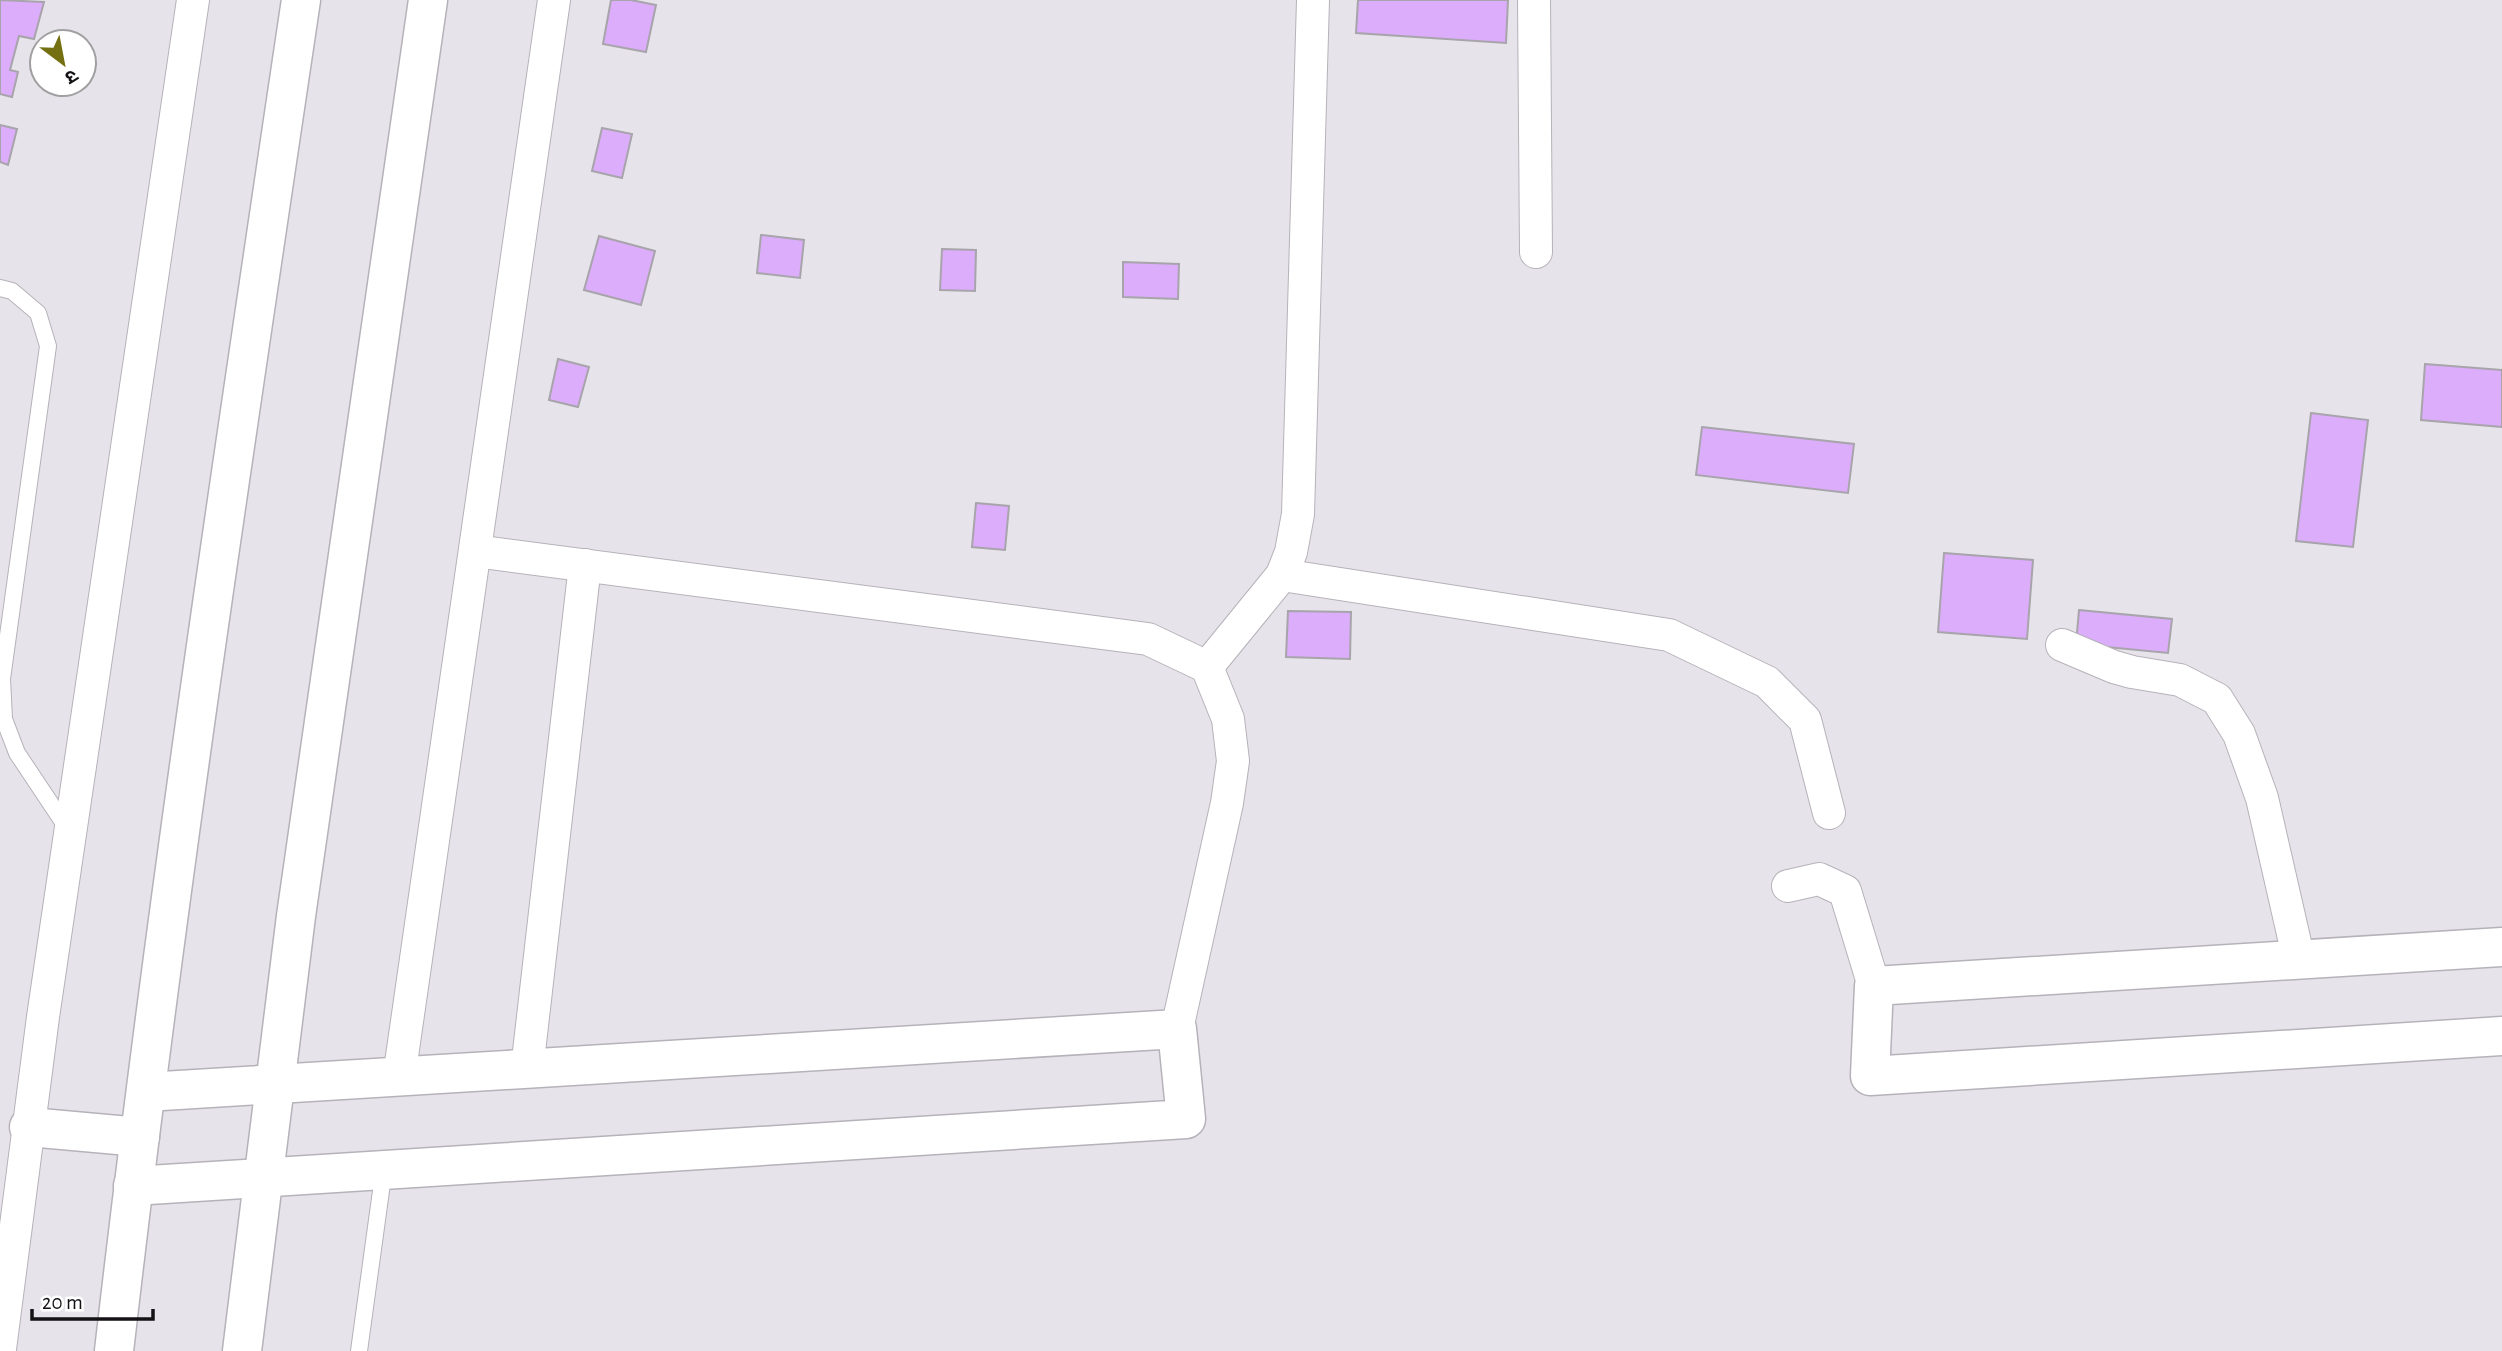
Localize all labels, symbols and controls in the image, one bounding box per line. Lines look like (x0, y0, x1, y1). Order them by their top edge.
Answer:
north arrow (28, 28, 98, 98)
text: उ (61, 65, 81, 88)
scale bar (32, 1278, 152, 1322)
text: 20 m (42, 1292, 83, 1313)

